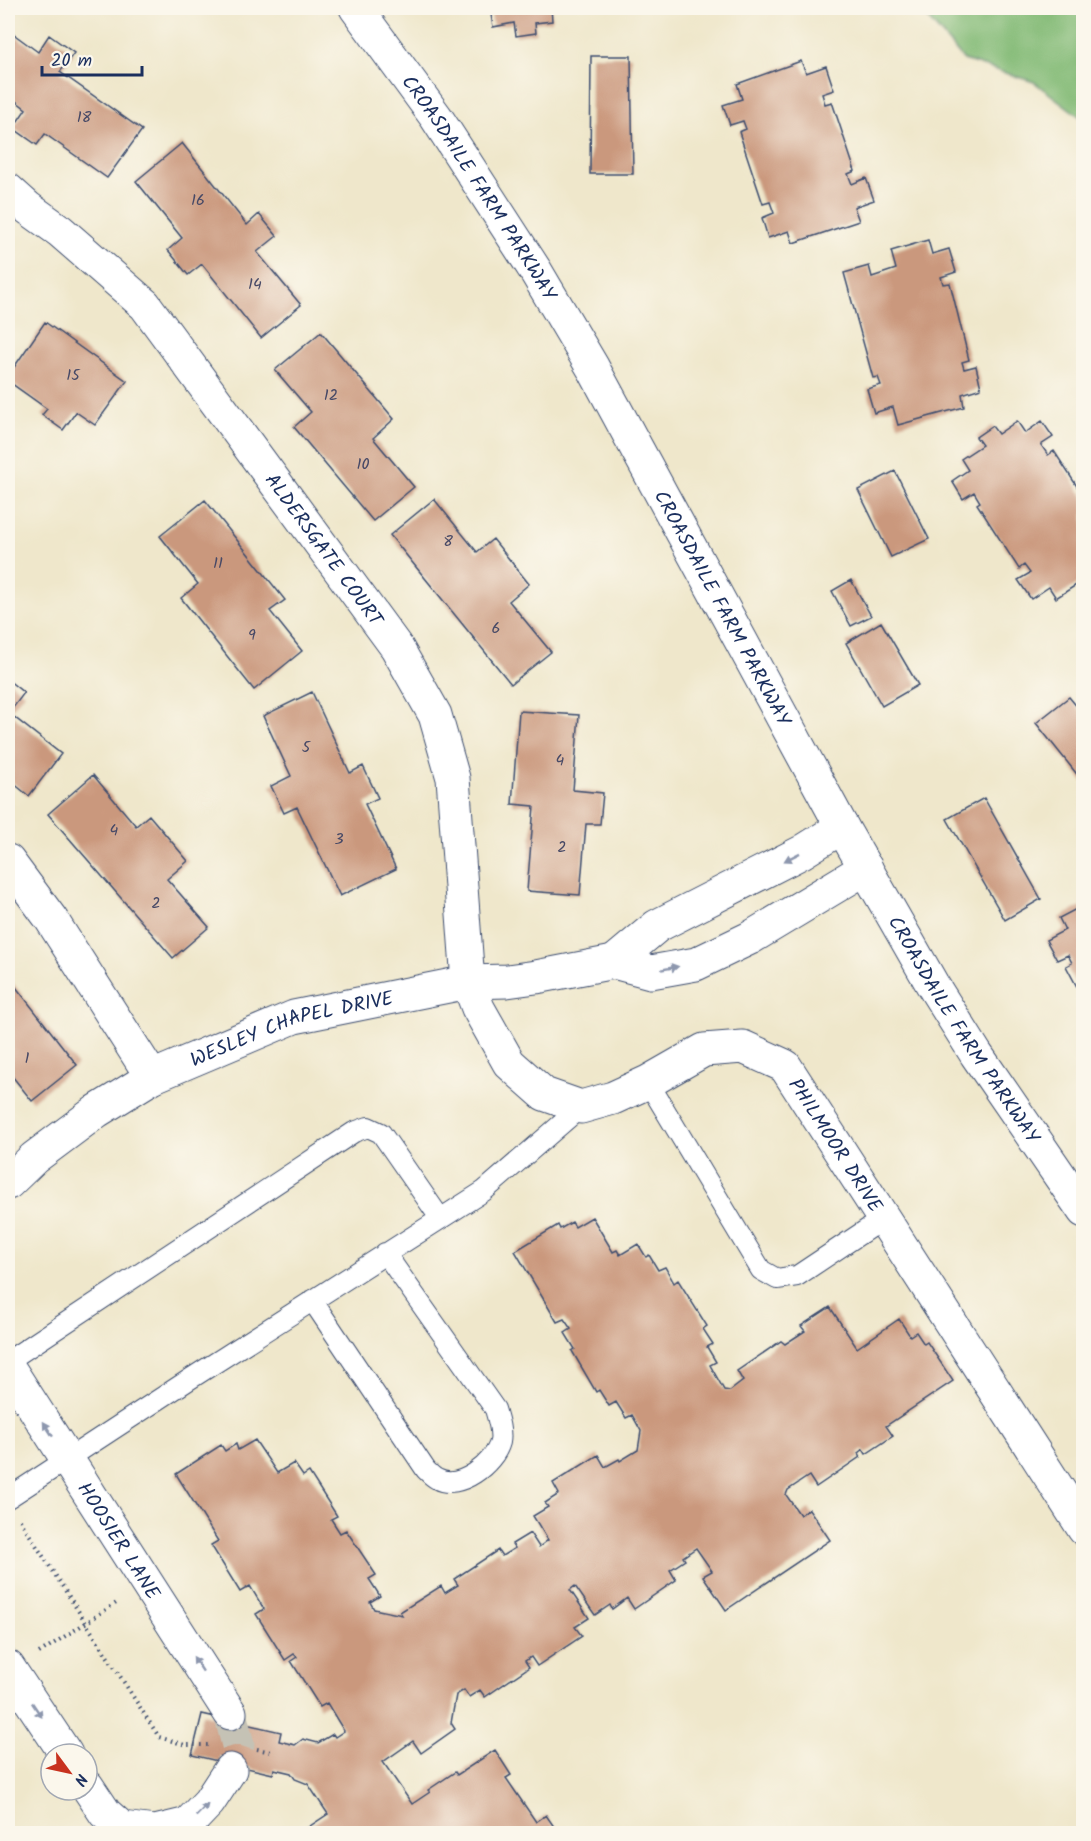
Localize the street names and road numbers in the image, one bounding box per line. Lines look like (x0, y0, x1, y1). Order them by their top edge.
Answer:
street label: CROASDAILE FARM PARKWAY (392, 69, 565, 309)
street label: ALDERSGATE COURT (256, 467, 391, 636)
street label: CROASDAILE FARM PARKWAY (644, 485, 799, 734)
street label: CROASDAILE FARM PARKWAY (878, 910, 1048, 1152)
street label: WESLEY CHAPEL DRIVE (186, 983, 398, 1077)
street label: PHILMOOR DRIVE (779, 1072, 890, 1221)
street label: HOOSIER LANE (68, 1476, 168, 1608)

